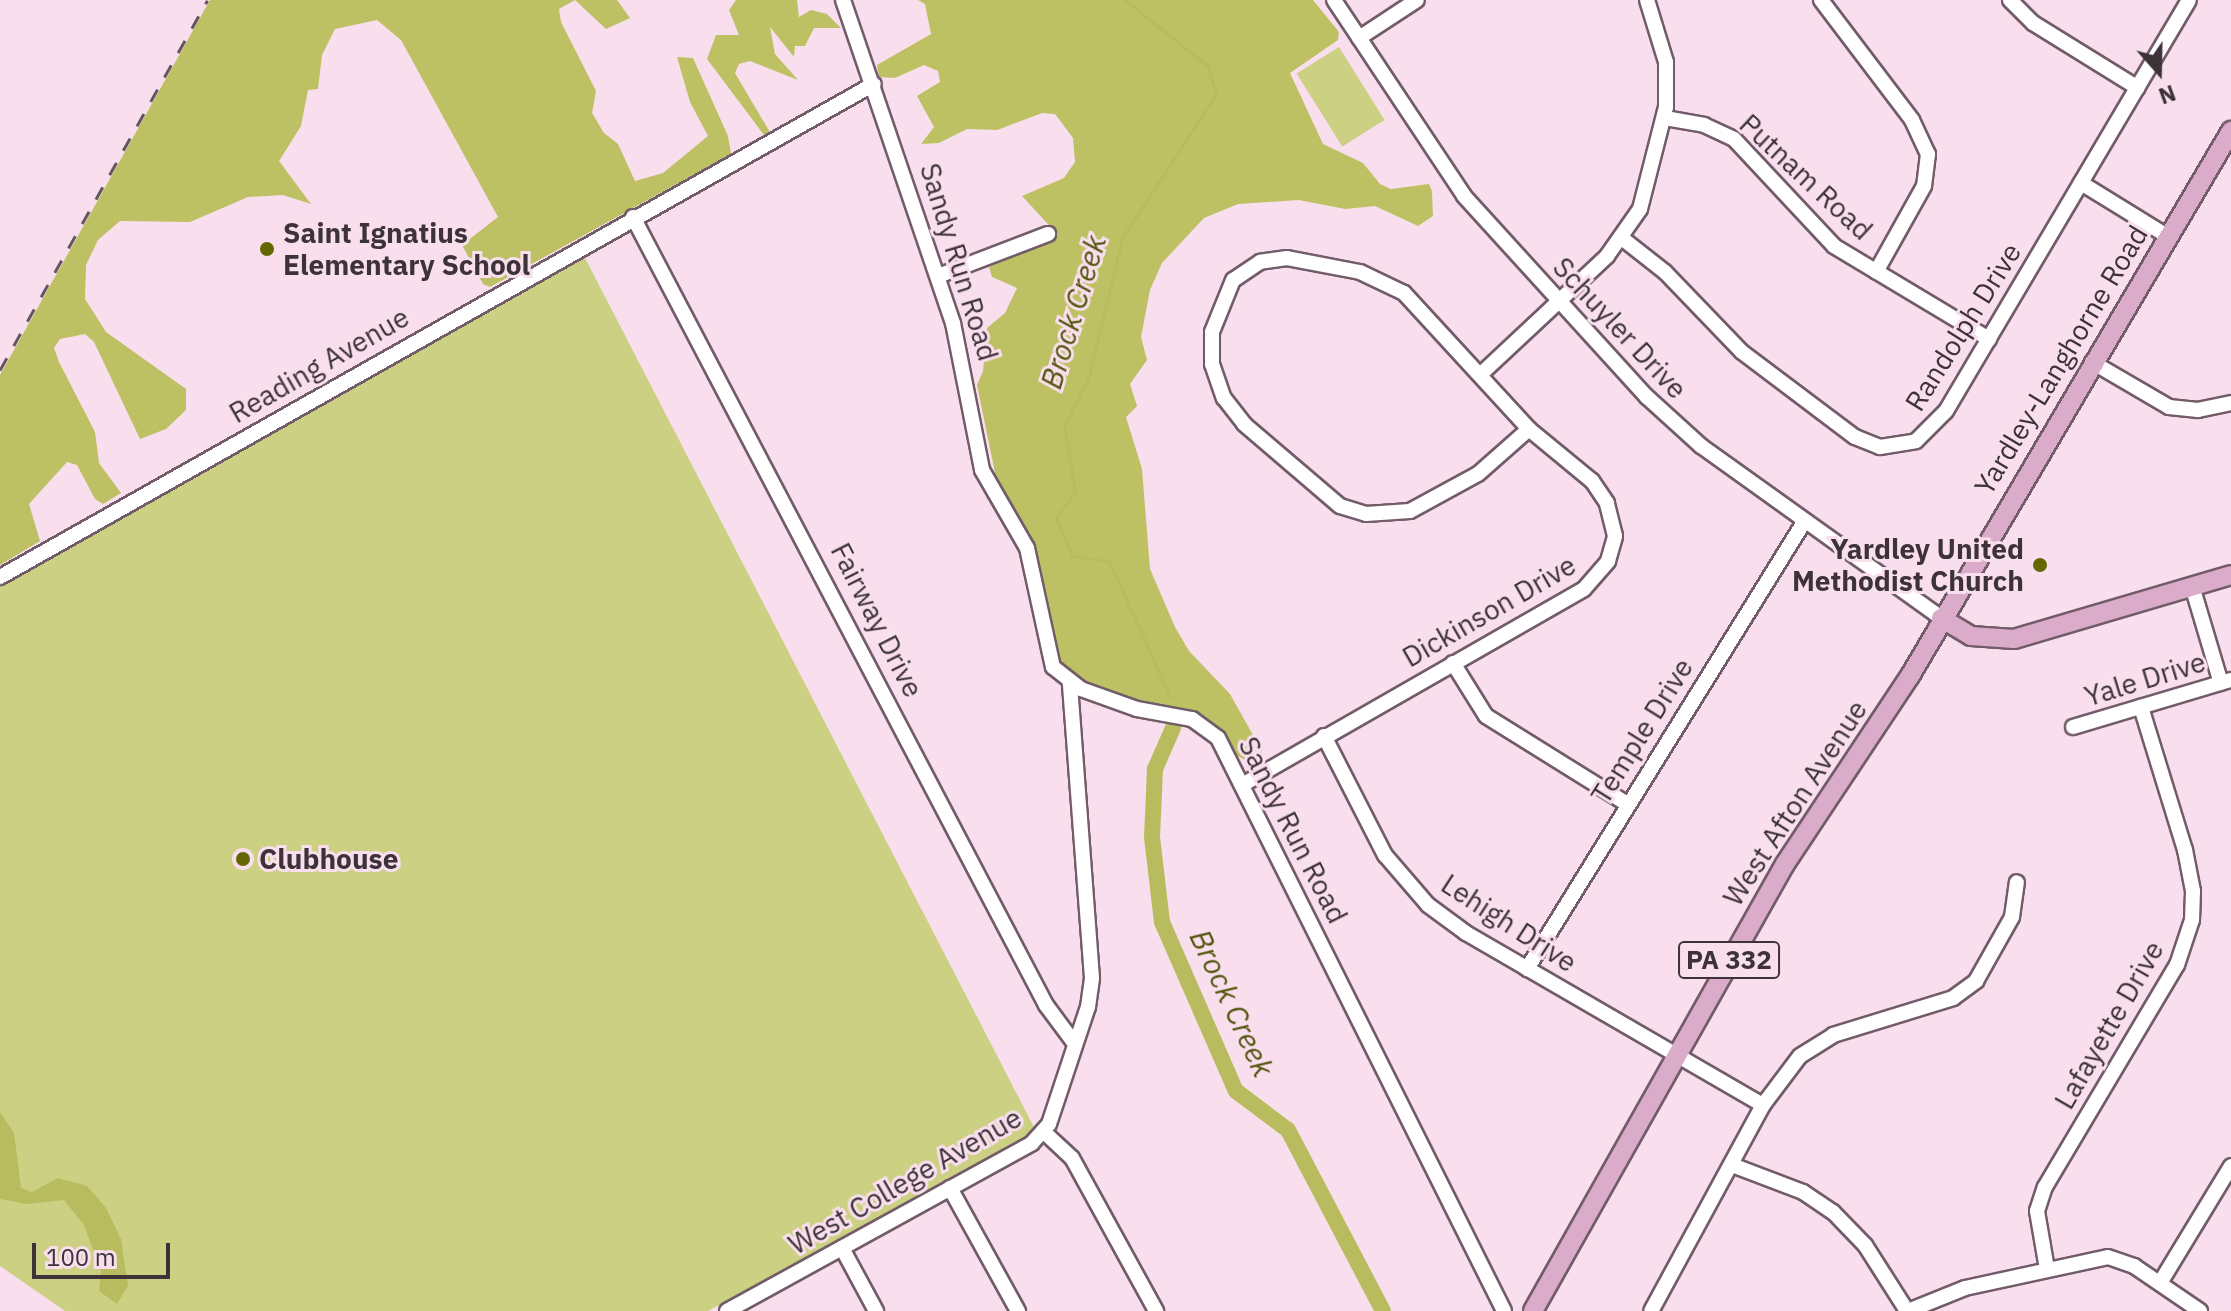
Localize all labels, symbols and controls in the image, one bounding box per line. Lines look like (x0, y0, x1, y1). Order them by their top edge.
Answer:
north arrow (2119, 32, 2199, 112)
text: N (2155, 79, 2180, 111)
street label: Putnam Road (1733, 107, 1879, 247)
street label: Sandy Run Road (913, 159, 1005, 365)
place label: Saint Ignatius Elementary School (283, 216, 530, 282)
street label: Yardley-Langhorne Road (1967, 219, 2155, 501)
water label: Brock Creek (1033, 231, 1113, 393)
street label: Randolph Drive (1898, 237, 2028, 417)
marker: Saint Ignatius Elementary School (258, 240, 276, 258)
street label: Schuyler Drive (1546, 250, 1694, 406)
street label: Reading Avenue (223, 300, 415, 430)
place label: Yardley United Methodist Church (1792, 532, 2024, 598)
street label: Fairway Drive (824, 537, 930, 703)
street label: Dickinson Drive (1396, 548, 1582, 674)
marker: Yardley United Methodist Church (2031, 556, 2049, 574)
street label: Yale Drive (2080, 645, 2210, 713)
street label: Temple Drive (1584, 652, 1700, 810)
street label: West Afton Avenue (1716, 694, 1874, 912)
street label: Sandy Run Road (1232, 731, 1354, 929)
place label: Clubhouse (259, 842, 398, 876)
marker: Clubhouse (234, 850, 252, 868)
street label: Lehigh Drive (1435, 867, 1583, 979)
water label: Brock Creek (1182, 924, 1282, 1082)
street label: Lafayette Drive (2047, 935, 2171, 1115)
road number: PA 332 (1677, 938, 1781, 982)
street label: West College Avenue (783, 1101, 1027, 1261)
scale bar (36, 1227, 174, 1277)
text: 100 m (46, 1241, 116, 1273)

